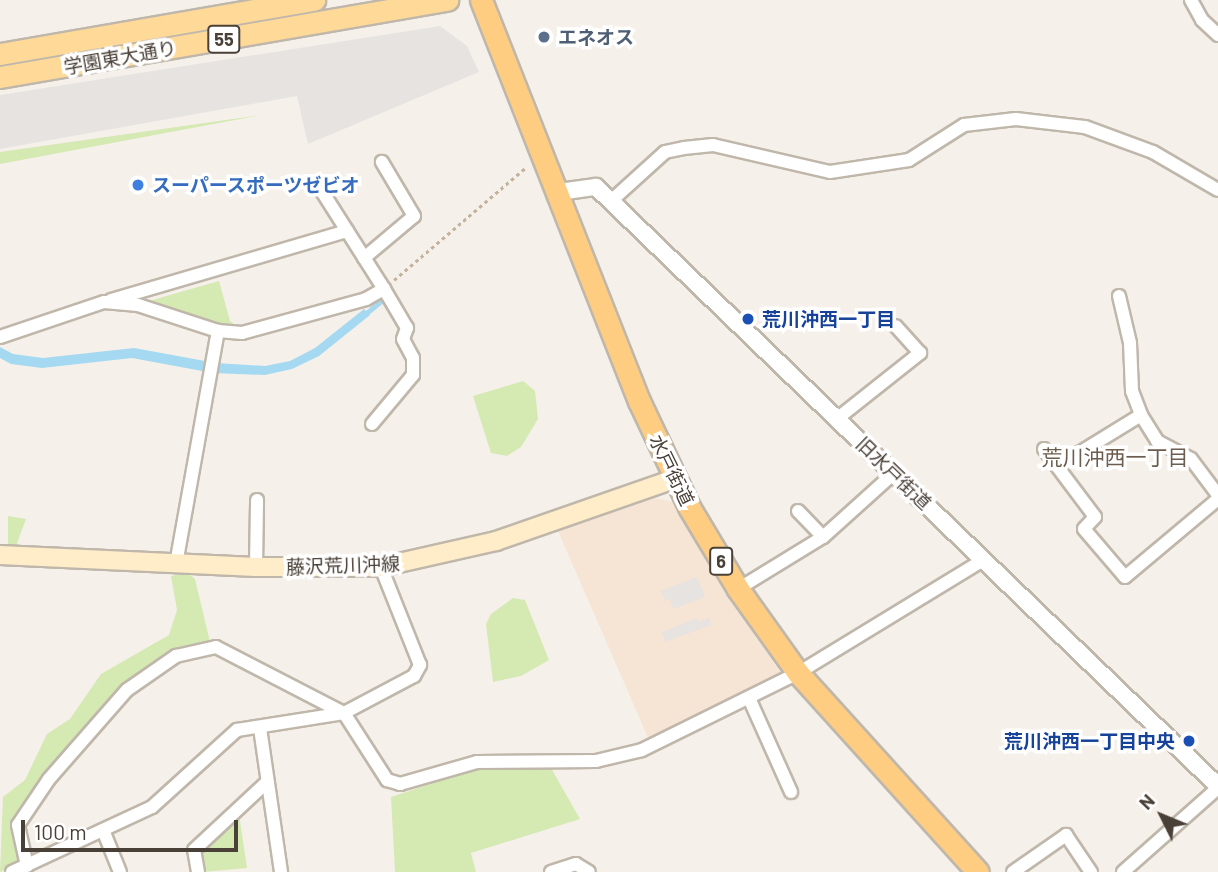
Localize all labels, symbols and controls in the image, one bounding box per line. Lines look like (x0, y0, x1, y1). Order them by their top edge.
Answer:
road number: 55 (206, 24, 242, 54)
place label: エネオス (558, 26, 634, 48)
marker: エネオス (536, 29, 552, 45)
street label: 学園東大通り (62, 36, 178, 78)
place label: スーパースポーツゼビオ (152, 174, 361, 196)
marker: スーパースポーツゼビオ (130, 177, 146, 193)
place label: 荒川沖西一丁目 (762, 308, 895, 330)
marker: 荒川沖西一丁目 (740, 311, 756, 327)
street label: 水戸街道 (645, 431, 699, 509)
street label: 旧水戸街道 (852, 432, 936, 514)
district label: 荒川沖西一丁目 (1042, 444, 1188, 470)
road number: 6 (709, 546, 733, 576)
street label: 藤沢荒川沖線 (286, 552, 400, 578)
place label: 荒川沖西一丁目中央 (1004, 730, 1175, 752)
marker: 荒川沖西一丁目中央 (1181, 733, 1197, 749)
north arrow (1127, 781, 1197, 851)
text: N (1134, 789, 1159, 814)
scale bar (24, 806, 242, 850)
text: 100 m (34, 819, 87, 844)

